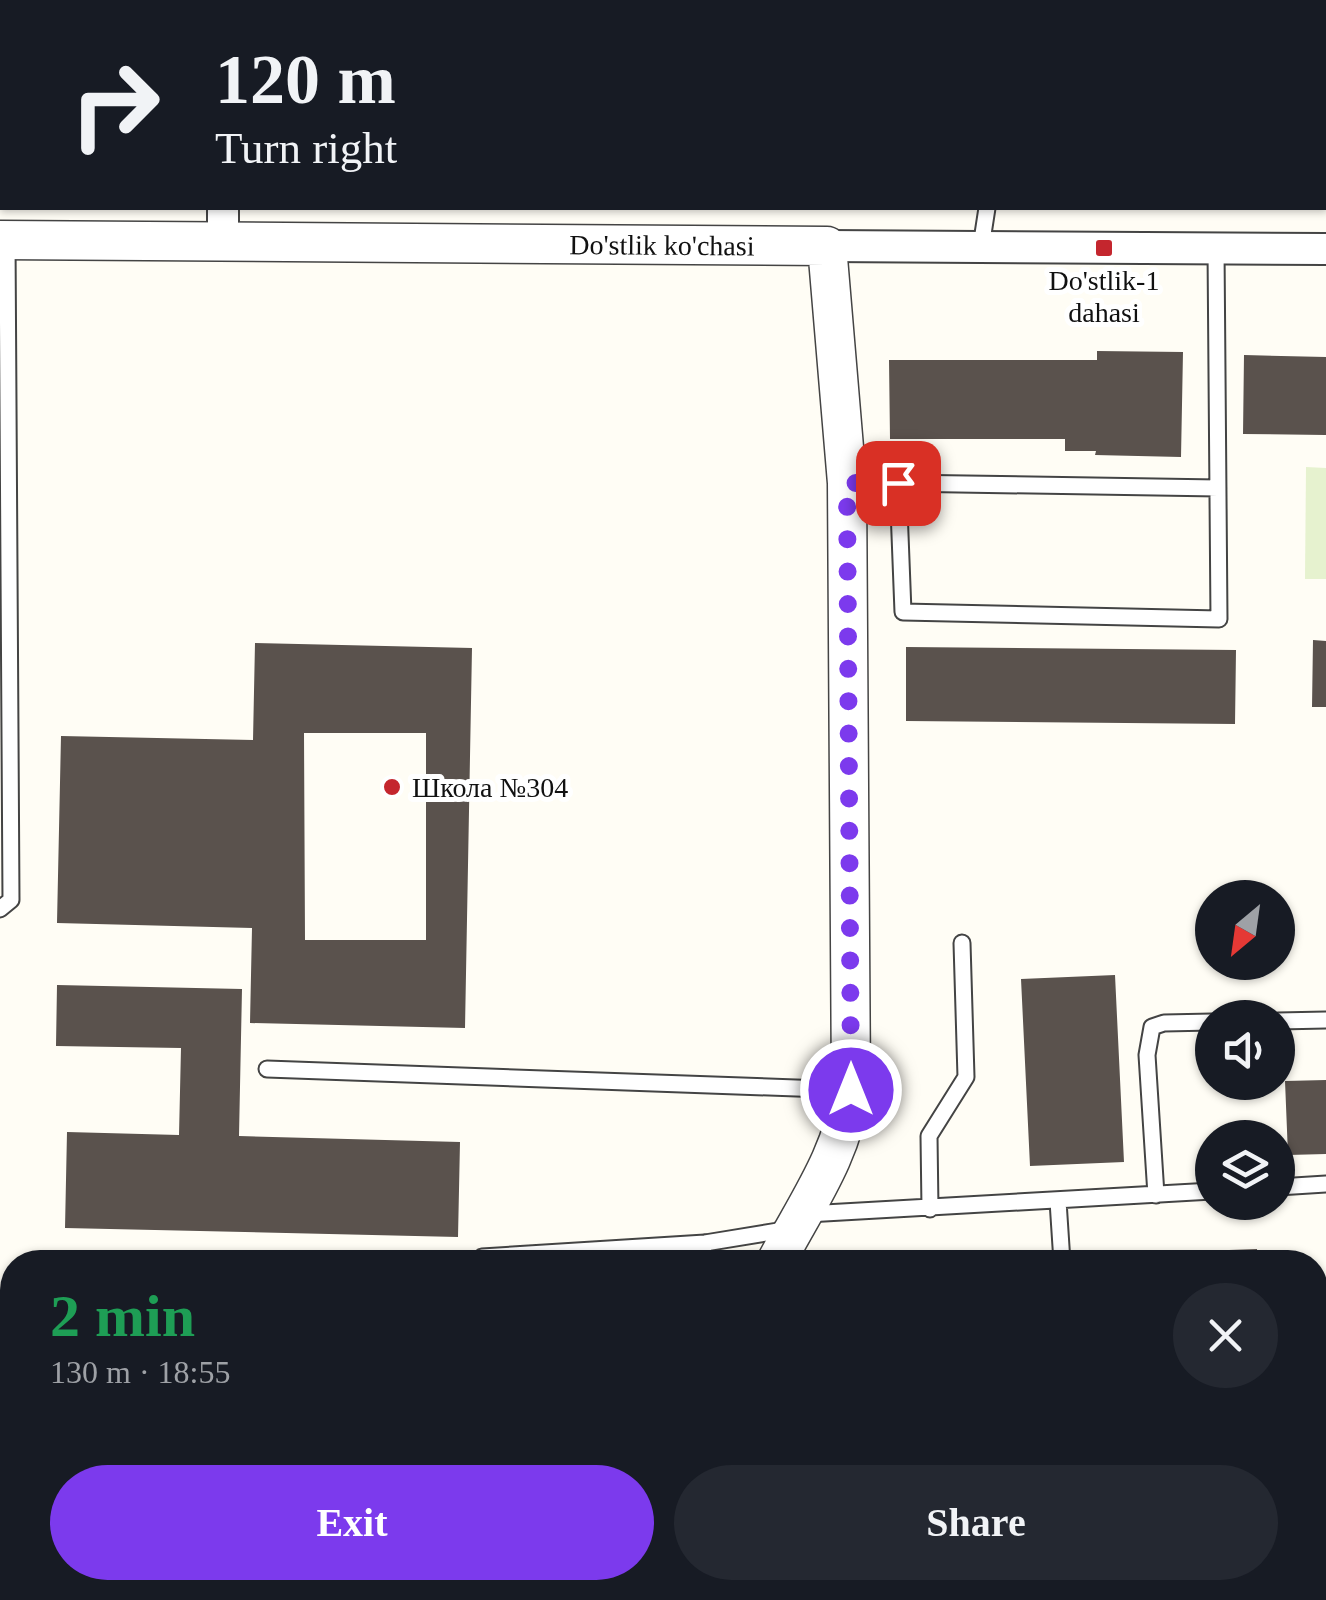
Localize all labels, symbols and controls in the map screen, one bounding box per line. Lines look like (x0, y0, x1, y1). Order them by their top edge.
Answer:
icon: right (50, 40, 180, 170)
text: 120 m (215, 41, 396, 118)
text: Turn right (215, 123, 397, 173)
street label: Do'stlik ko'chasi (569, 229, 755, 261)
marker: Do'stlik-1 dahasi (1093, 237, 1115, 259)
place label: Do'stlik-1 dahasi (1049, 265, 1159, 328)
pin (856, 441, 941, 526)
icon: arrive (871, 456, 926, 511)
place label: Школа №304 (412, 772, 568, 803)
marker: Школа №304 (381, 776, 403, 798)
north arrow (1195, 880, 1295, 980)
map controls (1195, 880, 1295, 1220)
button: sound (1195, 1000, 1295, 1100)
position arrow (799, 1038, 903, 1142)
button: layers (1195, 1120, 1295, 1220)
text: 2 min (50, 1283, 195, 1349)
button: close (1173, 1283, 1278, 1388)
text: 130 m · 18:55 (50, 1354, 230, 1390)
button: Exit (50, 1465, 654, 1580)
button: Share (674, 1465, 1278, 1580)

